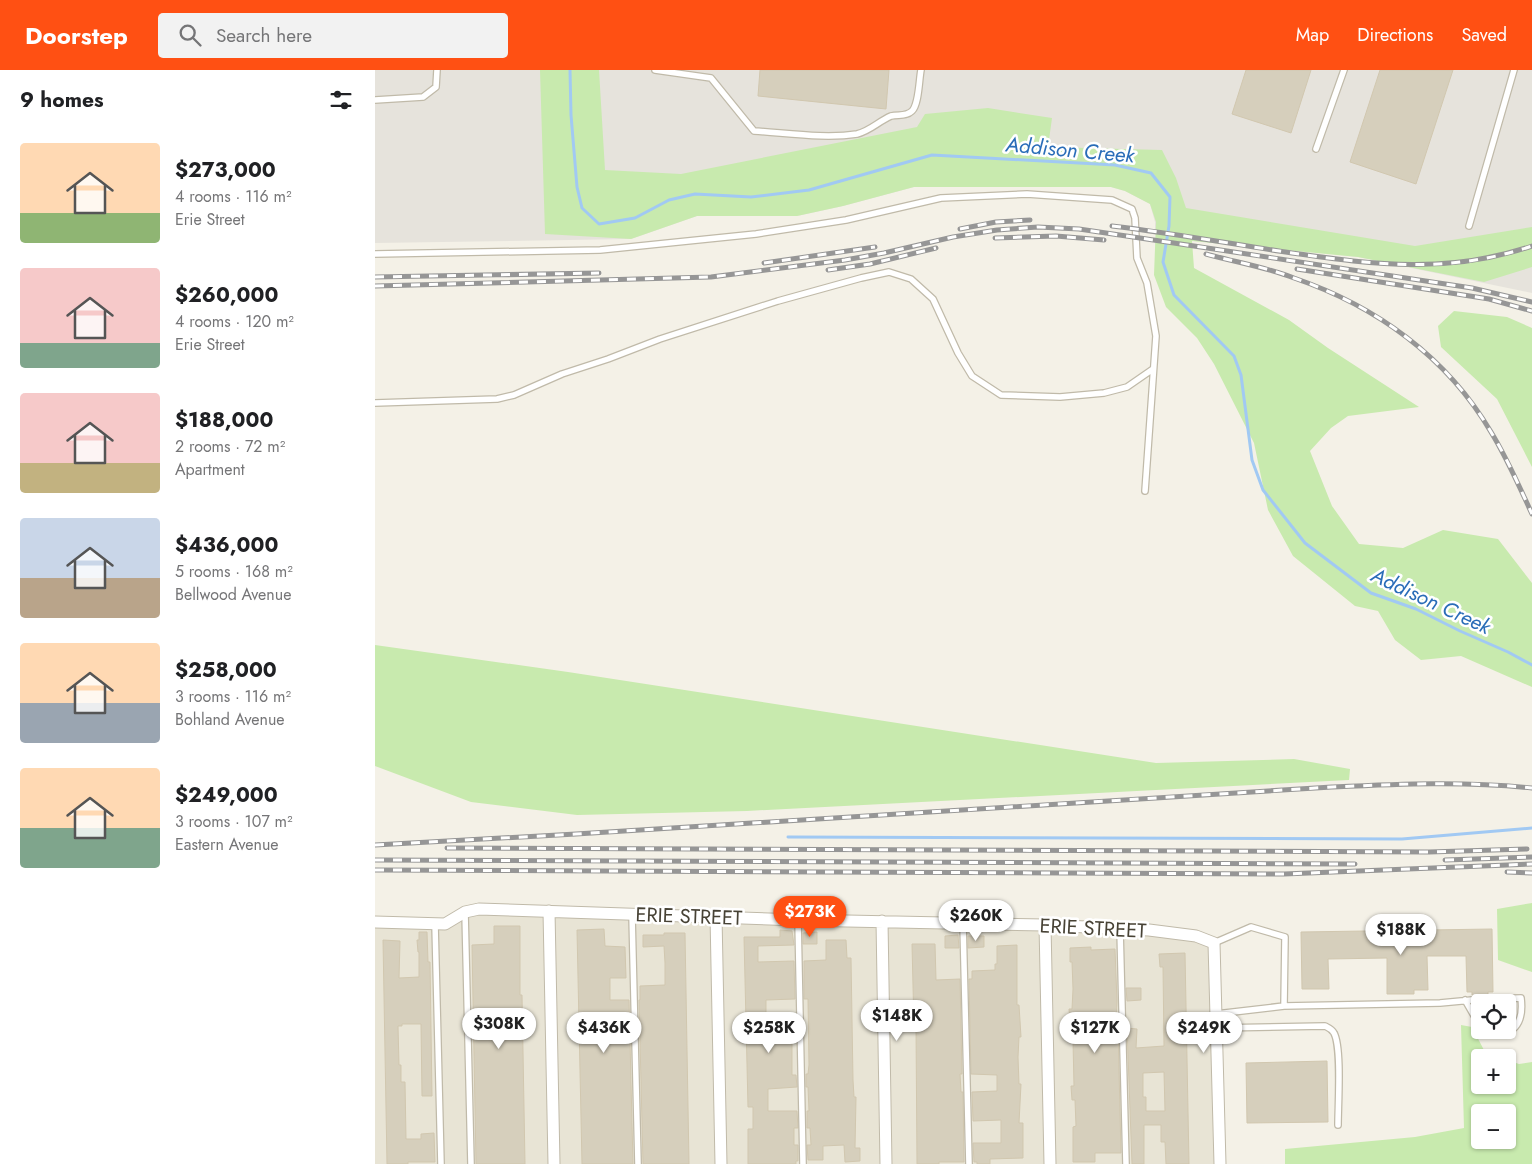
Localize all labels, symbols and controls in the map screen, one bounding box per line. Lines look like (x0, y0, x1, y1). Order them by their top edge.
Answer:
search box (158, 13, 508, 58)
text: Doorstep (25, 18, 128, 53)
icon: search (176, 21, 204, 49)
text: Search here (216, 22, 312, 49)
text: Map (1296, 22, 1329, 48)
text: Directions (1357, 22, 1433, 48)
text: Saved (1461, 22, 1507, 48)
text: 9 homes (20, 85, 104, 115)
icon: filters (327, 86, 355, 114)
water label: Addison Creek (1003, 129, 1137, 171)
text: $273,000 (175, 155, 276, 185)
icon: home (60, 163, 120, 223)
text: 4 rooms · 116 m² (175, 185, 292, 208)
text: Erie Street (175, 208, 245, 231)
text: $260,000 (175, 280, 278, 310)
icon: home (60, 288, 120, 348)
text: 4 rooms · 120 m² (175, 310, 294, 333)
text: Erie Street (175, 333, 245, 356)
text: $188,000 (175, 405, 273, 435)
icon: home (60, 413, 120, 473)
text: 2 rooms · 72 m² (175, 435, 285, 458)
text: Apartment (175, 458, 245, 481)
text: $436,000 (175, 530, 278, 560)
icon: home (60, 538, 120, 598)
text: 5 rooms · 168 m² (175, 560, 293, 583)
water label: Addison Creek (1365, 560, 1497, 642)
text: Bellwood Avenue (175, 583, 291, 606)
text: $258,000 (175, 655, 277, 685)
icon: home (60, 663, 120, 723)
text: 3 rooms · 116 m² (175, 685, 291, 708)
text: Bohland Avenue (175, 708, 285, 731)
text: $249,000 (175, 780, 278, 810)
icon: home (60, 788, 120, 848)
text: 3 rooms · 107 m² (175, 810, 293, 833)
text: Eastern Avenue (175, 833, 279, 856)
pin: $273K (775, 896, 845, 938)
street label: ERIE STREET (635, 900, 744, 933)
text: $273K (784, 900, 836, 923)
pin: $260K (941, 900, 1011, 942)
text: $260K (950, 904, 1002, 927)
street label: ERIE STREET (1039, 911, 1148, 946)
pin: $188K (1366, 914, 1436, 956)
text: $188K (1376, 918, 1426, 941)
map controls (1471, 994, 1516, 1149)
button: locate (1471, 994, 1516, 1039)
pin: $148K (862, 1000, 932, 1042)
text: $148K (872, 1004, 922, 1027)
pin: $308K (464, 1008, 534, 1050)
text: $308K (473, 1012, 525, 1035)
pin: $436K (569, 1012, 639, 1054)
pin: $258K (734, 1012, 804, 1054)
pin: $127K (1060, 1012, 1130, 1054)
pin: $249K (1169, 1012, 1239, 1054)
text: $436K (578, 1016, 630, 1039)
text: $258K (743, 1016, 795, 1039)
text: $127K (1070, 1016, 1120, 1039)
text: $249K (1177, 1016, 1231, 1039)
button: + (1471, 1049, 1516, 1094)
button: − (1471, 1104, 1516, 1149)

